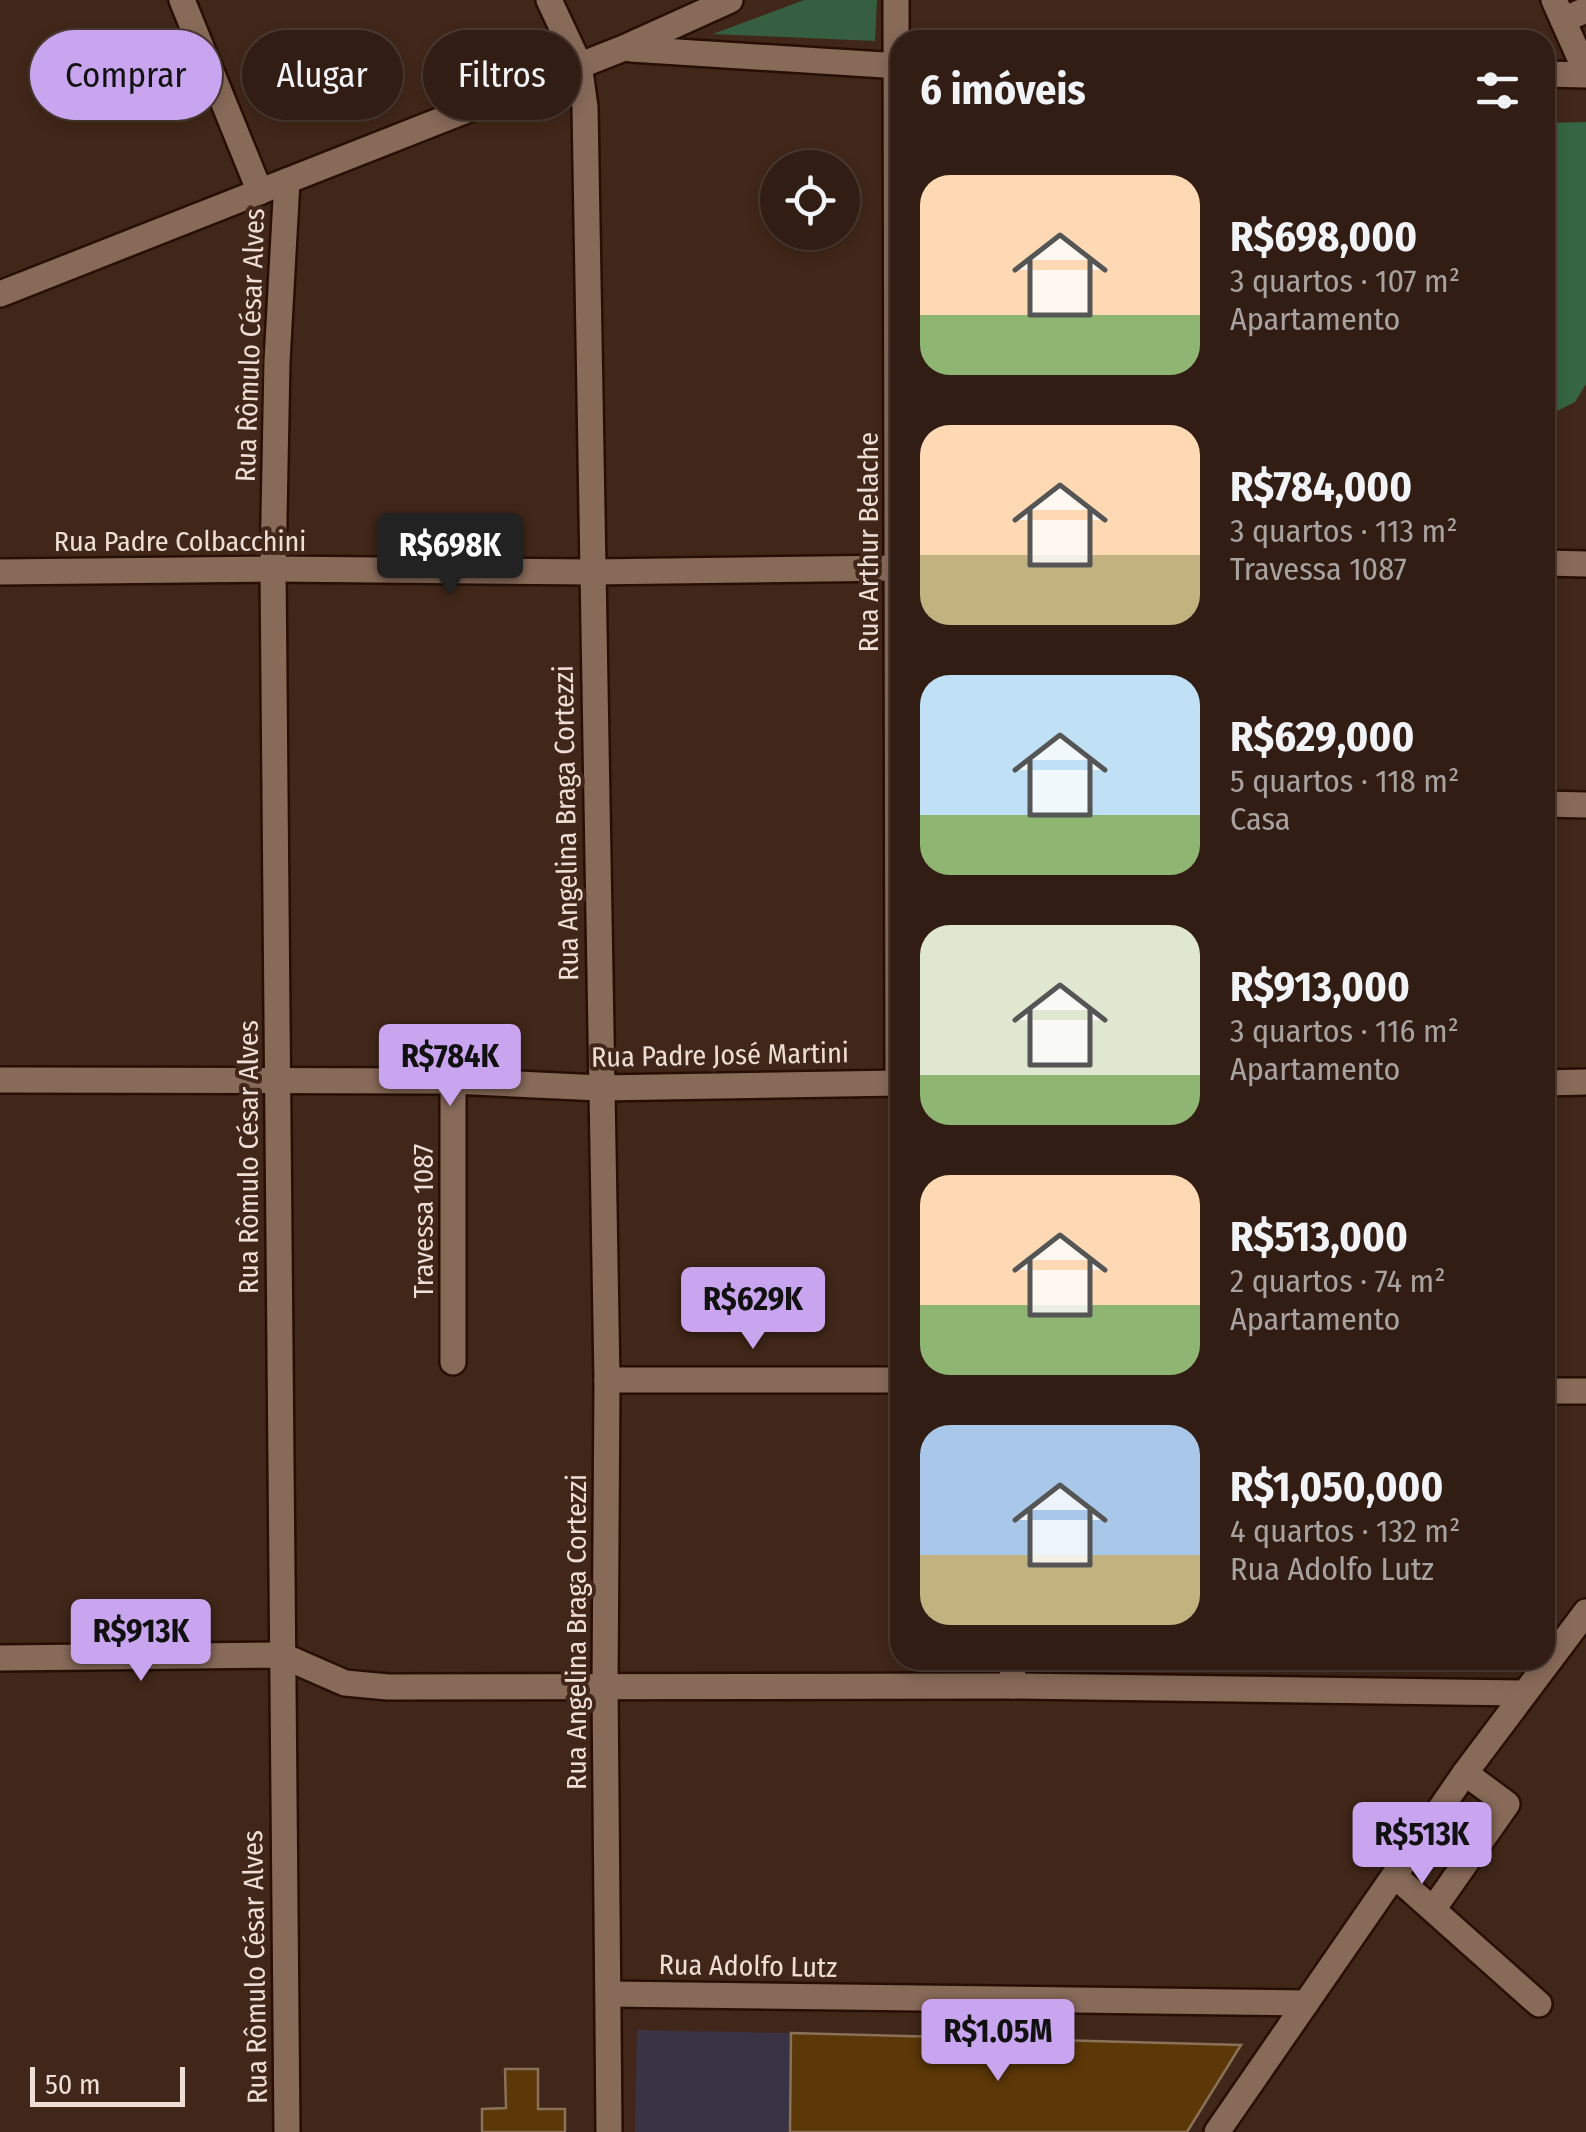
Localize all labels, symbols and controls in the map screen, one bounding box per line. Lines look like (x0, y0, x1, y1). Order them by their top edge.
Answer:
chip: Comprar (30, 30, 222, 120)
chip: Alugar (242, 30, 403, 120)
chip: Filtros (423, 30, 581, 120)
icon: filters (1470, 63, 1525, 118)
text: 6 imóveis (920, 65, 1086, 115)
map controls (760, 150, 860, 250)
button: locate (760, 150, 860, 250)
street label: Rua Rômulo César Alves (229, 208, 271, 482)
text: R$698,000 (1230, 212, 1417, 262)
icon: home (1000, 215, 1120, 335)
text: 3 quartos · 107 m² (1230, 262, 1460, 300)
text: Apartamento (1230, 300, 1400, 338)
street label: Rua Arthur Belache (852, 432, 885, 652)
text: R$784,000 (1230, 462, 1412, 512)
icon: home (1000, 465, 1120, 585)
text: 3 quartos · 113 m² (1230, 512, 1458, 550)
pin: R$698K (369, 513, 531, 598)
street label: Rua Padre Colbacchini (54, 525, 306, 558)
text: R$698K (399, 526, 501, 564)
text: Travessa 1087 (1230, 550, 1407, 588)
street label: Rua Angelina Braga Cortezzi (547, 665, 585, 981)
text: R$629,000 (1230, 712, 1414, 762)
icon: home (1000, 715, 1120, 835)
text: 5 quartos · 118 m² (1230, 762, 1459, 800)
text: Casa (1230, 800, 1291, 838)
text: R$913,000 (1230, 962, 1410, 1012)
icon: home (1000, 965, 1120, 1085)
text: 3 quartos · 116 m² (1230, 1012, 1459, 1050)
street label: Rua Rômulo César Alves (232, 1020, 265, 1294)
pin: R$784K (369, 1024, 531, 1109)
street label: Rua Padre José Martini (591, 1036, 849, 1074)
text: R$784K (401, 1037, 499, 1075)
text: Apartamento (1230, 1050, 1400, 1088)
street label: Travessa 1087 (407, 1144, 440, 1298)
text: R$513,000 (1230, 1212, 1408, 1262)
icon: home (1000, 1215, 1120, 1335)
text: 2 quartos · 74 m² (1230, 1262, 1446, 1300)
pin: R$629K (672, 1267, 834, 1352)
text: R$629K (703, 1280, 803, 1318)
text: Apartamento (1230, 1300, 1400, 1338)
text: R$1,050,000 (1230, 1462, 1444, 1512)
icon: home (1000, 1465, 1120, 1585)
street label: Rua Angelina Braga Cortezzi (560, 1474, 593, 1790)
text: 4 quartos · 132 m² (1230, 1512, 1460, 1550)
text: Rua Adolfo Lutz (1230, 1550, 1434, 1588)
pin: R$913K (60, 1599, 222, 1684)
text: R$913K (93, 1612, 189, 1650)
pin: R$513K (1341, 1802, 1503, 1887)
text: R$513K (1375, 1815, 1469, 1853)
street label: Rua Rômulo César Alves (236, 1830, 274, 2104)
street label: Rua Adolfo Lutz (658, 1948, 838, 1984)
pin: R$1.05M (906, 1999, 1090, 2084)
text: R$1.05M (943, 2012, 1053, 2050)
scale bar (30, 2062, 185, 2106)
text: 50 m (45, 2068, 101, 2101)

